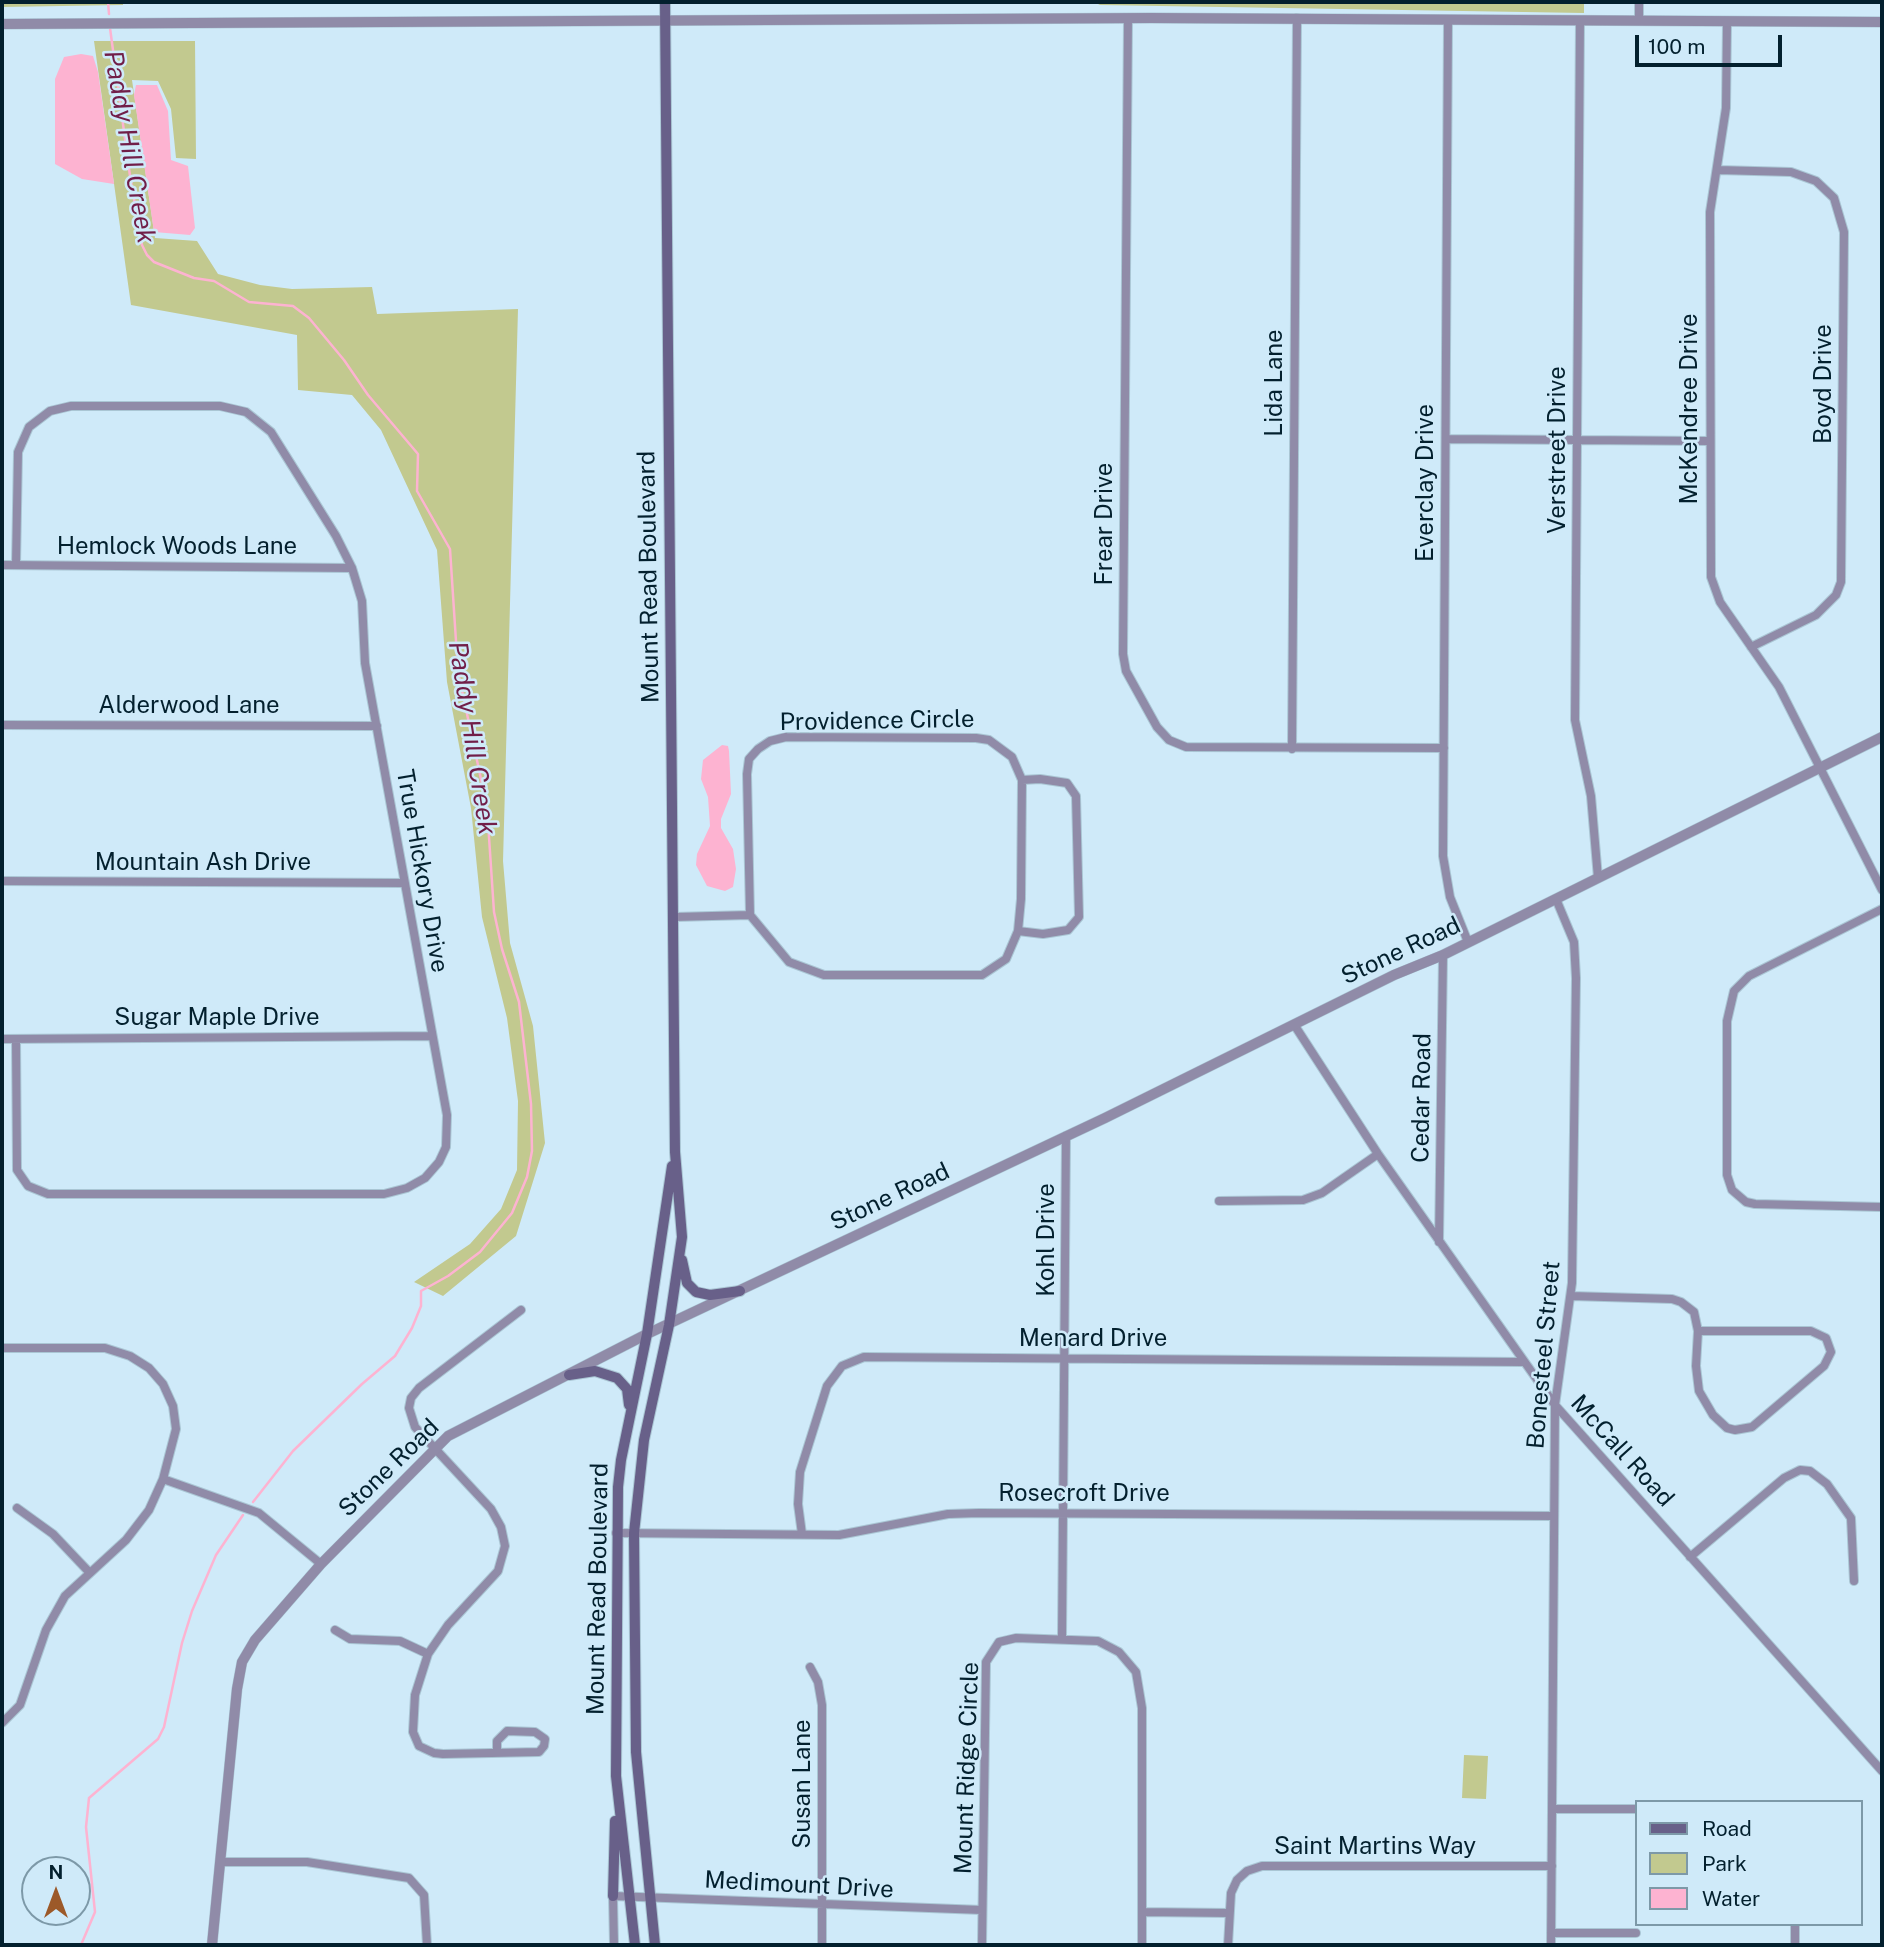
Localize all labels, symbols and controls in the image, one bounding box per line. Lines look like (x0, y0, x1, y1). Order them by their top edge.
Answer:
scale bar (1639, 21, 1786, 65)
text: 100 m (1648, 34, 1705, 59)
water label: Paddy Hill Creek (97, 48, 161, 246)
street label: McKendree Drive (1676, 313, 1704, 505)
street label: Boyd Drive (1810, 324, 1838, 444)
street label: Lida Lane (1261, 329, 1289, 437)
street label: Verstreet Drive (1544, 366, 1572, 534)
street label: Everclay Drive (1412, 404, 1440, 562)
street label: Mount Read Boulevard (632, 451, 666, 703)
street label: Frear Drive (1091, 463, 1119, 585)
street label: Hemlock Woods Lane (57, 533, 297, 561)
water label: Paddy Hill Creek (441, 639, 503, 837)
street label: Alderwood Lane (98, 692, 280, 720)
street label: Providence Circle (779, 705, 975, 737)
street label: True Hickory Drive (390, 767, 454, 975)
street label: Mountain Ash Drive (95, 849, 311, 877)
street label: Stone Road (1337, 911, 1465, 991)
street label: Sugar Maple Drive (114, 1004, 320, 1032)
street label: Cedar Road (1406, 1033, 1438, 1163)
street label: Stone Road (826, 1157, 954, 1237)
street label: Kohl Drive (1033, 1183, 1061, 1297)
street label: Bonesteel Street (1521, 1260, 1567, 1450)
street label: Menard Drive (1019, 1325, 1167, 1353)
street label: McCall Road (1564, 1389, 1680, 1513)
street label: Stone Road (333, 1413, 445, 1523)
street label: Mount Read Boulevard (581, 1463, 615, 1715)
street label: Rosecroft Drive (998, 1480, 1170, 1508)
street label: Mount Ridge Circle (949, 1661, 985, 1875)
street label: Susan Lane (789, 1719, 817, 1849)
legend (1636, 1800, 1863, 1926)
text: Road (1702, 1816, 1752, 1841)
street label: Saint Martins Way (1274, 1833, 1476, 1861)
text: Park (1702, 1851, 1747, 1876)
north arrow (21, 1856, 91, 1926)
text: N (49, 1861, 63, 1883)
street label: Medimount Drive (704, 1866, 894, 1904)
text: Water (1702, 1886, 1760, 1911)

